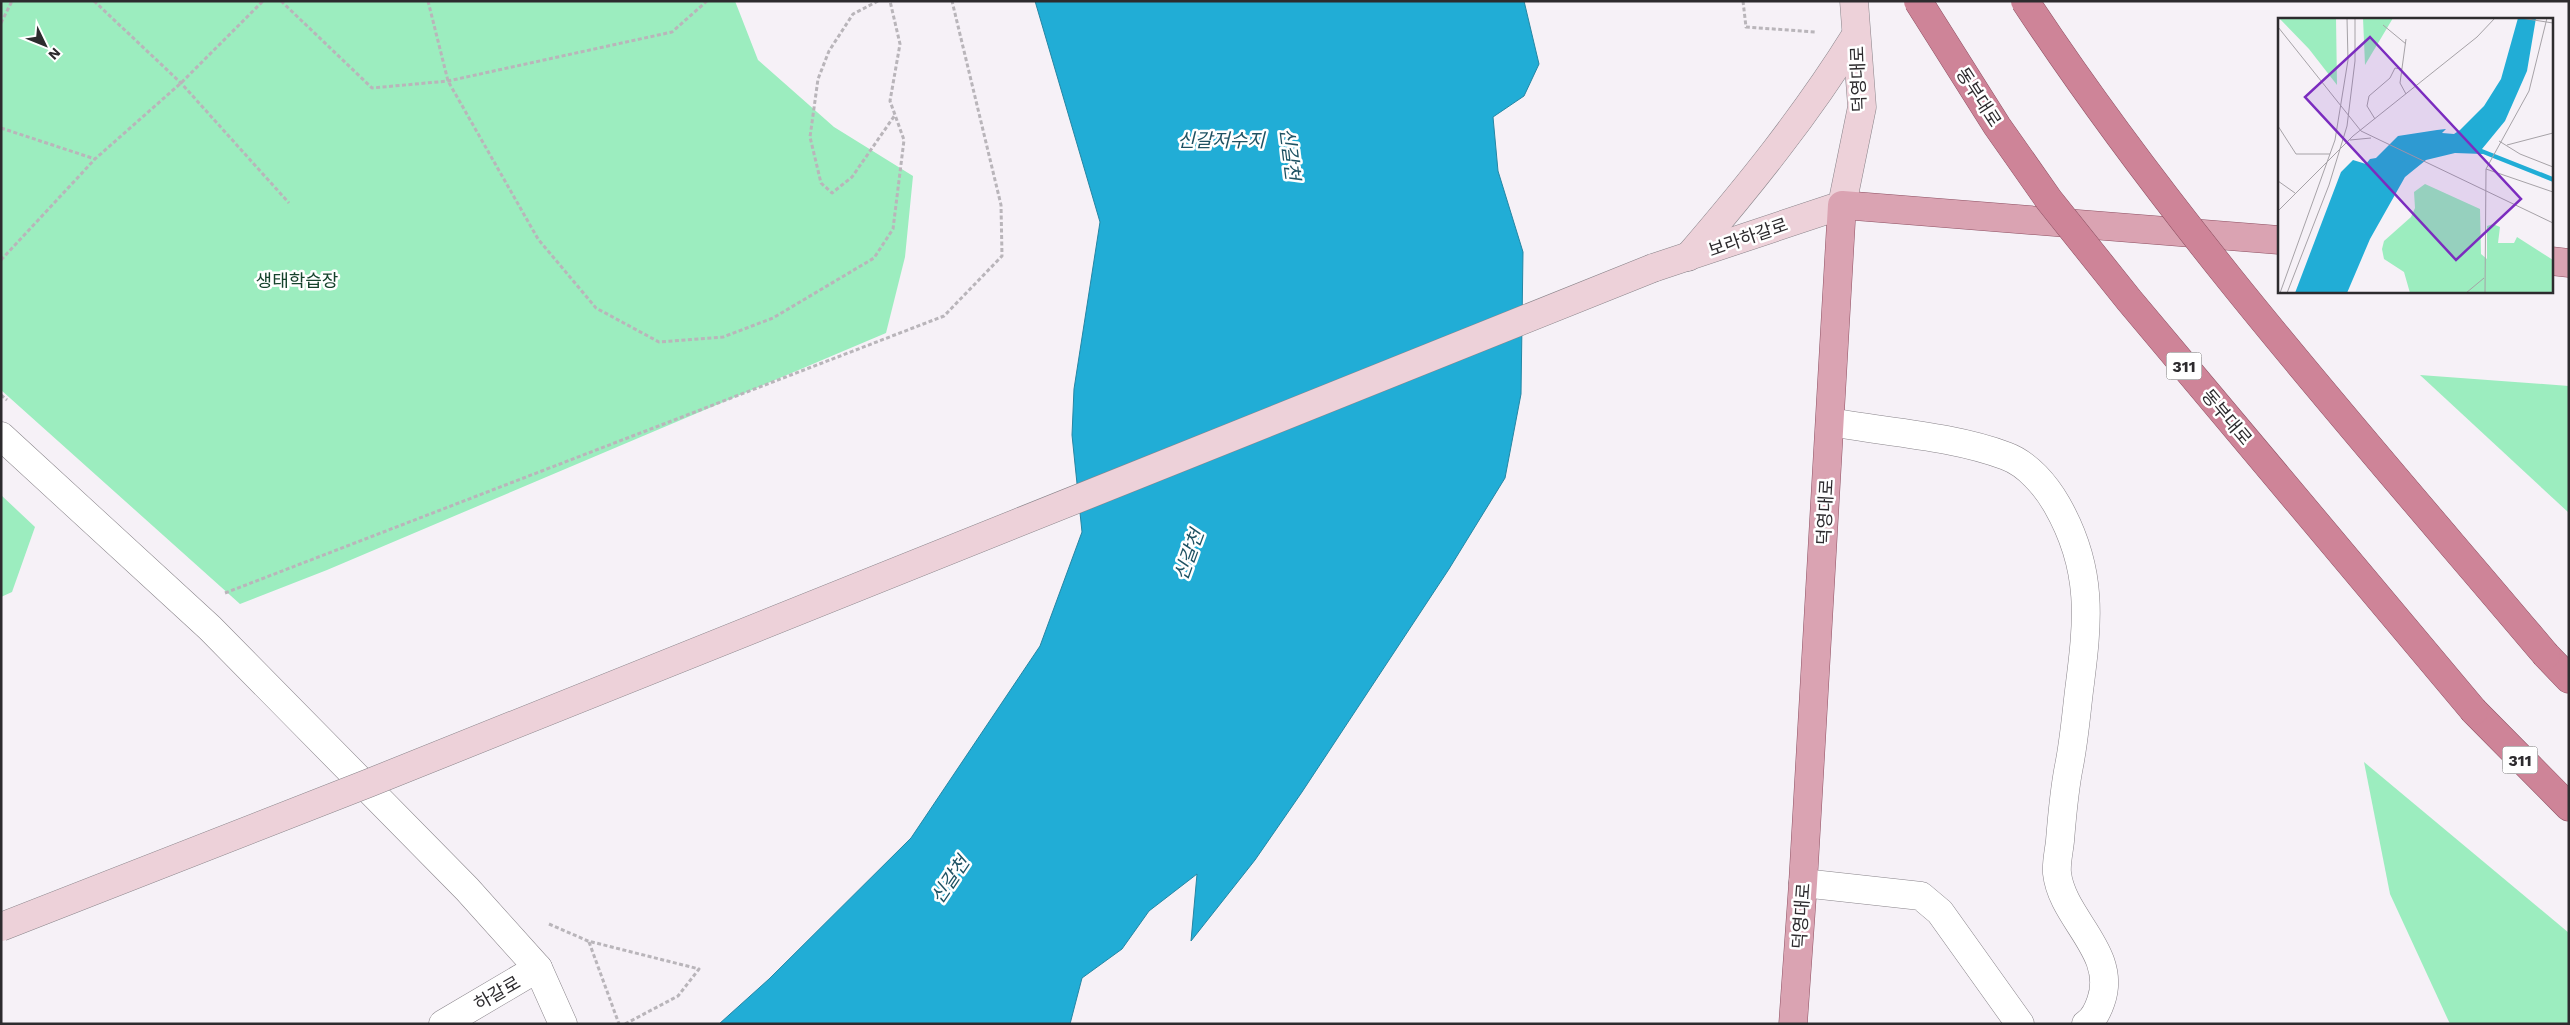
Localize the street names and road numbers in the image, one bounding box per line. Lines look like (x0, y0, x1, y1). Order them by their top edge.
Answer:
street label: 덕영대로 (1846, 46, 1870, 112)
street label: 동부대로 (1952, 64, 2006, 130)
street label: 보라하갈로 (1705, 214, 1791, 260)
road number: 311 (2166, 352, 2202, 380)
street label: 동부대로 (2198, 385, 2256, 449)
street label: 덕영대로 (1813, 478, 1837, 546)
road number: 311 (2502, 746, 2538, 774)
street label: 덕영대로 (1788, 882, 1814, 950)
street label: 하갈로 (470, 971, 524, 1015)

